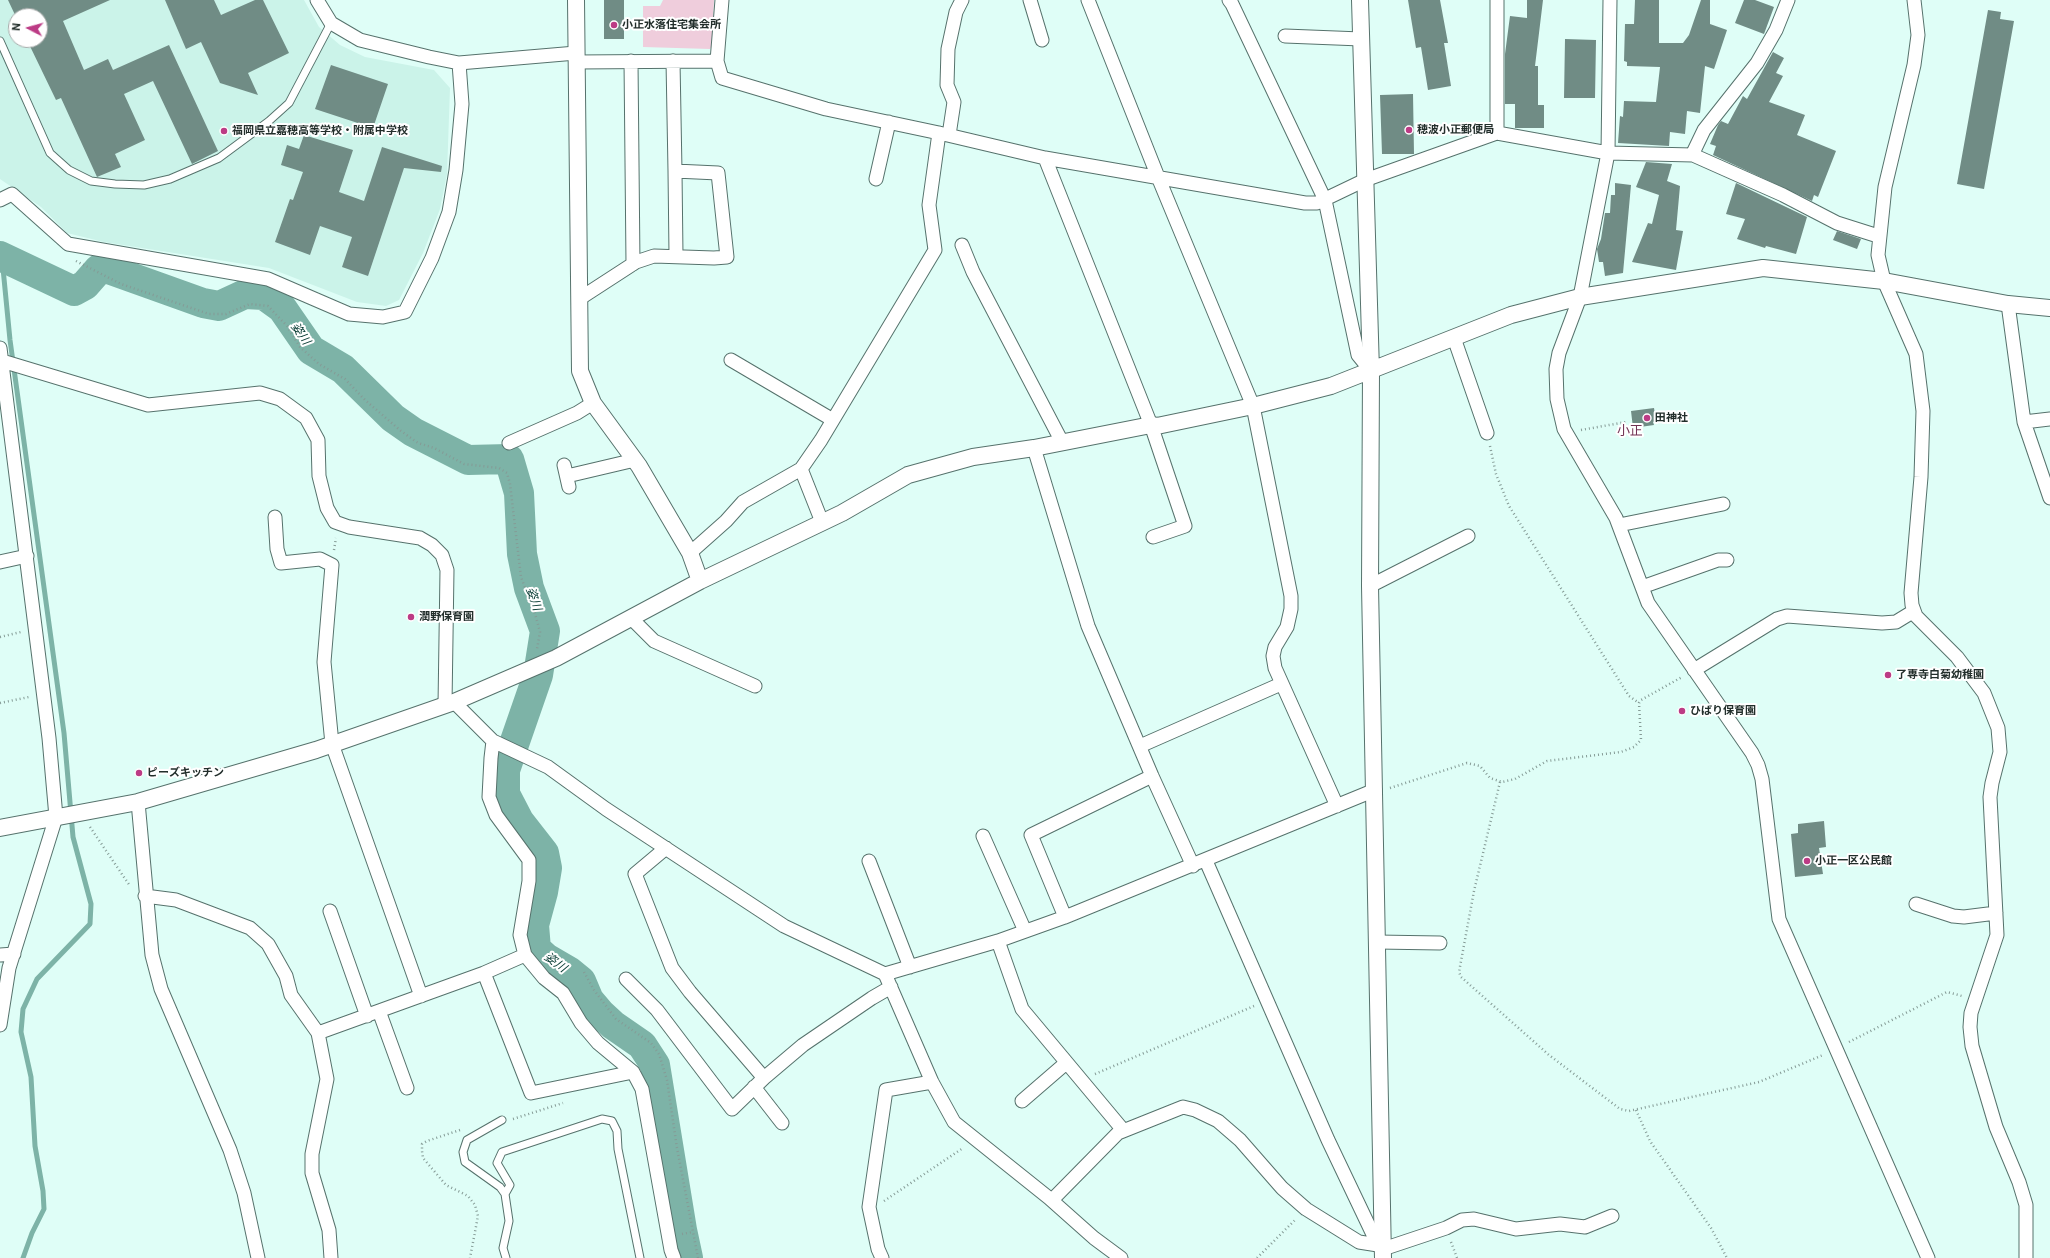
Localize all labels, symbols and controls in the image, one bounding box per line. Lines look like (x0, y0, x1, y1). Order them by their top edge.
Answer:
north arrow (8, 8, 48, 48)
place label: 小正水落住宅集会所 (622, 18, 721, 32)
marker: 小正水落住宅集会所 (609, 20, 619, 30)
text: N (10, 22, 23, 31)
place label: 穂波小正郵便局 (1417, 123, 1494, 137)
place label: 福岡県立嘉穂高等学校・附属中学校 (232, 124, 408, 138)
marker: 穂波小正郵便局 (1404, 125, 1414, 135)
marker: 福岡県立嘉穂高等学校・附属中学校 (219, 126, 229, 136)
water label: 姿川 (287, 320, 313, 348)
place label: 田神社 (1655, 411, 1688, 425)
marker: 田神社 (1642, 413, 1652, 423)
district label: 小正 (1617, 424, 1643, 440)
water label: 姿川 (522, 585, 544, 613)
place label: 潤野保育園 (419, 610, 474, 624)
marker: 潤野保育園 (406, 612, 416, 622)
place label: 了専寺白菊幼稚園 (1896, 668, 1984, 682)
marker: 了専寺白菊幼稚園 (1883, 670, 1893, 680)
place label: ひばり保育園 (1690, 704, 1756, 718)
marker: ひばり保育園 (1677, 706, 1687, 716)
place label: ピーズキッチン (147, 766, 224, 780)
marker: ピーズキッチン (134, 768, 144, 778)
place label: 小正一区公民館 (1815, 854, 1892, 868)
marker: 小正一区公民館 (1802, 856, 1812, 866)
water label: 姿川 (541, 950, 569, 976)

